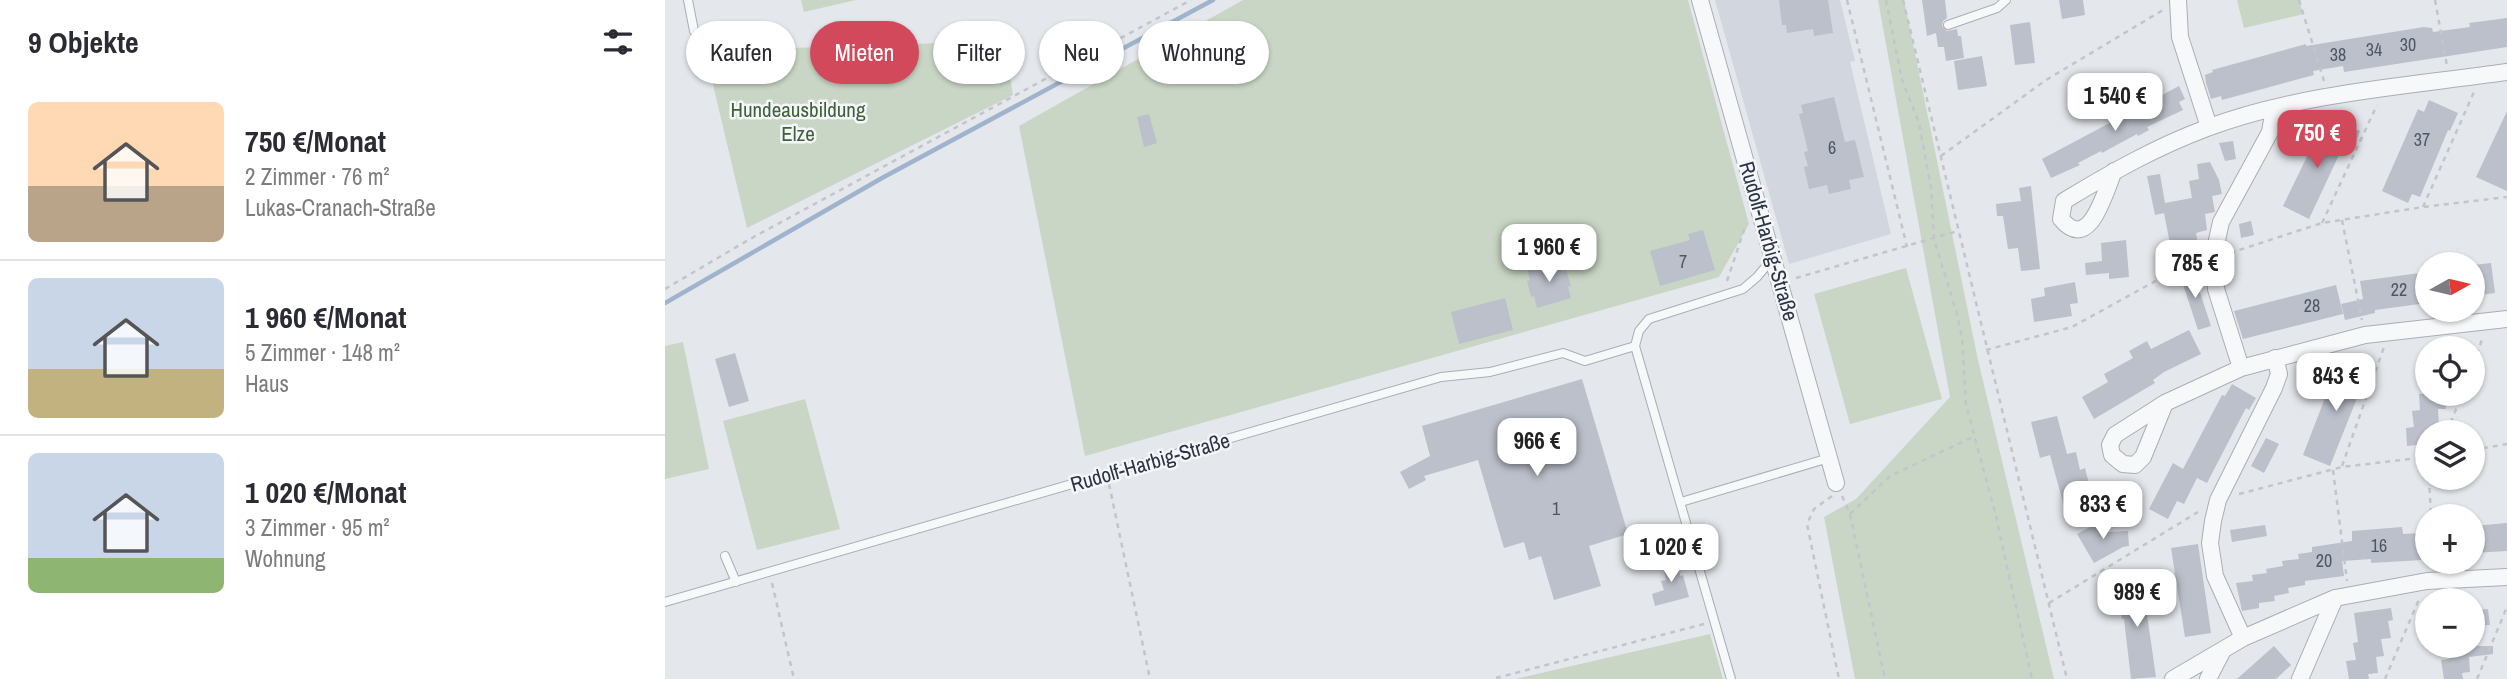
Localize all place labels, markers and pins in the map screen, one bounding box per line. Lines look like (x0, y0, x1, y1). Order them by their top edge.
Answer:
pin: 1 540 € (2050, 74, 2180, 133)
pin: 750 € (2268, 110, 2366, 170)
pin: 1 960 € (1484, 224, 1614, 284)
pin: 785 € (2146, 240, 2244, 300)
pin: 843 € (2287, 354, 2385, 413)
pin: 966 € (1488, 419, 1586, 478)
pin: 833 € (2054, 482, 2152, 541)
pin: 1 020 € (1606, 524, 1736, 584)
pin: 989 € (2088, 570, 2186, 629)

